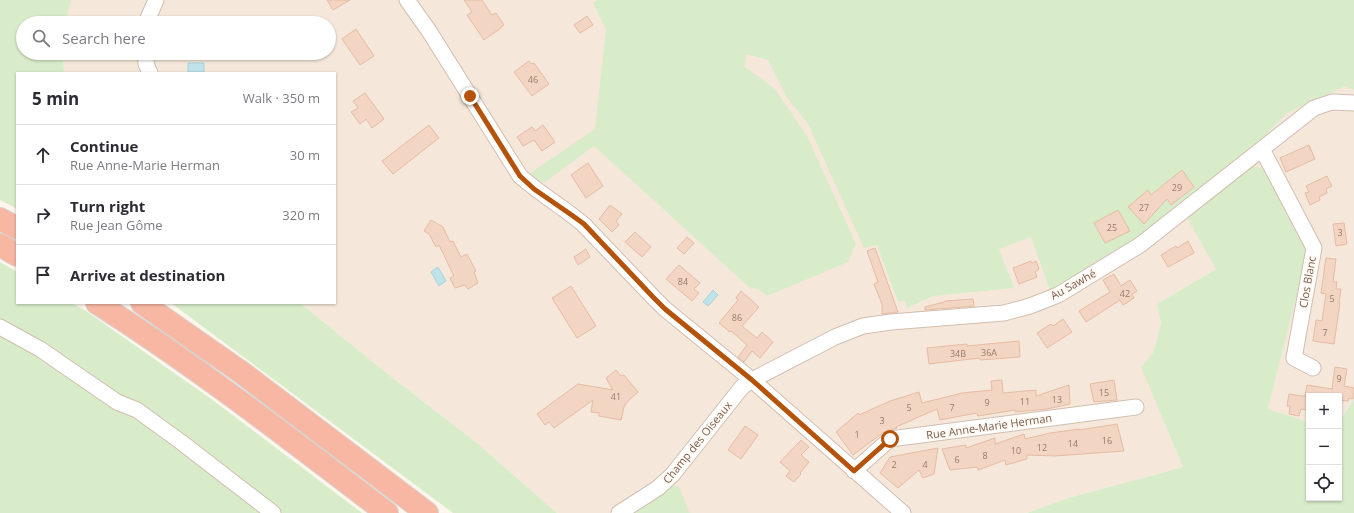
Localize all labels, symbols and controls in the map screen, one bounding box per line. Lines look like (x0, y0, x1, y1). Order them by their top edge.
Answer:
search box (16, 16, 336, 60)
icon: search (30, 27, 52, 49)
text: Search here (62, 28, 146, 48)
house number: 46 (528, 73, 538, 86)
text: 5 min (32, 87, 79, 110)
route end (461, 87, 479, 105)
text: Walk · 350 m (243, 89, 320, 107)
text: Continue (70, 136, 138, 156)
icon: ahead (32, 144, 54, 166)
text: 30 m (290, 146, 320, 164)
text: Rue Anne-Marie Herman (70, 156, 220, 174)
house number: 29 (1172, 181, 1182, 194)
text: Turn right (70, 196, 145, 216)
house number: 27 (1139, 201, 1149, 214)
icon: right (32, 204, 54, 226)
text: 320 m (282, 206, 320, 224)
text: Rue Jean Gôme (70, 216, 163, 234)
house number: 25 (1107, 221, 1117, 234)
house number: 3 (1337, 226, 1343, 239)
street label: Clos Blanc (1295, 255, 1319, 309)
icon: arrive (32, 264, 54, 286)
text: Arrive at destination (70, 265, 225, 285)
street label: Au Sawhé (1047, 265, 1099, 303)
house number: 84 (678, 275, 688, 288)
house number: 42 (1120, 287, 1130, 300)
house number: 5 (1329, 292, 1335, 305)
house number: 86 (732, 311, 742, 324)
house number: 7 (1322, 326, 1328, 339)
house number: 36A (981, 346, 997, 359)
house number: 34B (950, 347, 966, 360)
house number: 9 (1336, 372, 1342, 385)
house number: 15 (1099, 386, 1109, 399)
house number: 41 (611, 390, 621, 403)
house number: 13 (1052, 393, 1062, 406)
map controls (1306, 393, 1342, 501)
button: + (1306, 393, 1342, 429)
house number: 11 (1020, 395, 1030, 408)
house number: 9 (984, 396, 990, 409)
street label: Champ des Oiseaux (659, 397, 735, 486)
house number: 5 (906, 401, 912, 414)
house number: 7 (949, 401, 955, 414)
street label: Rue Anne-Marie Herman (925, 410, 1053, 442)
house number: 3 (879, 414, 885, 427)
house number: 1 (854, 428, 860, 441)
button: − (1306, 429, 1342, 465)
route start (881, 430, 899, 448)
house number: 16 (1102, 434, 1112, 447)
house number: 14 (1068, 437, 1078, 450)
house number: 12 (1037, 441, 1047, 454)
house number: 10 (1011, 444, 1021, 457)
house number: 8 (982, 449, 988, 462)
house number: 6 (954, 453, 960, 466)
house number: 2 (891, 458, 897, 471)
house number: 4 (922, 458, 928, 471)
button: locate (1306, 465, 1342, 501)

